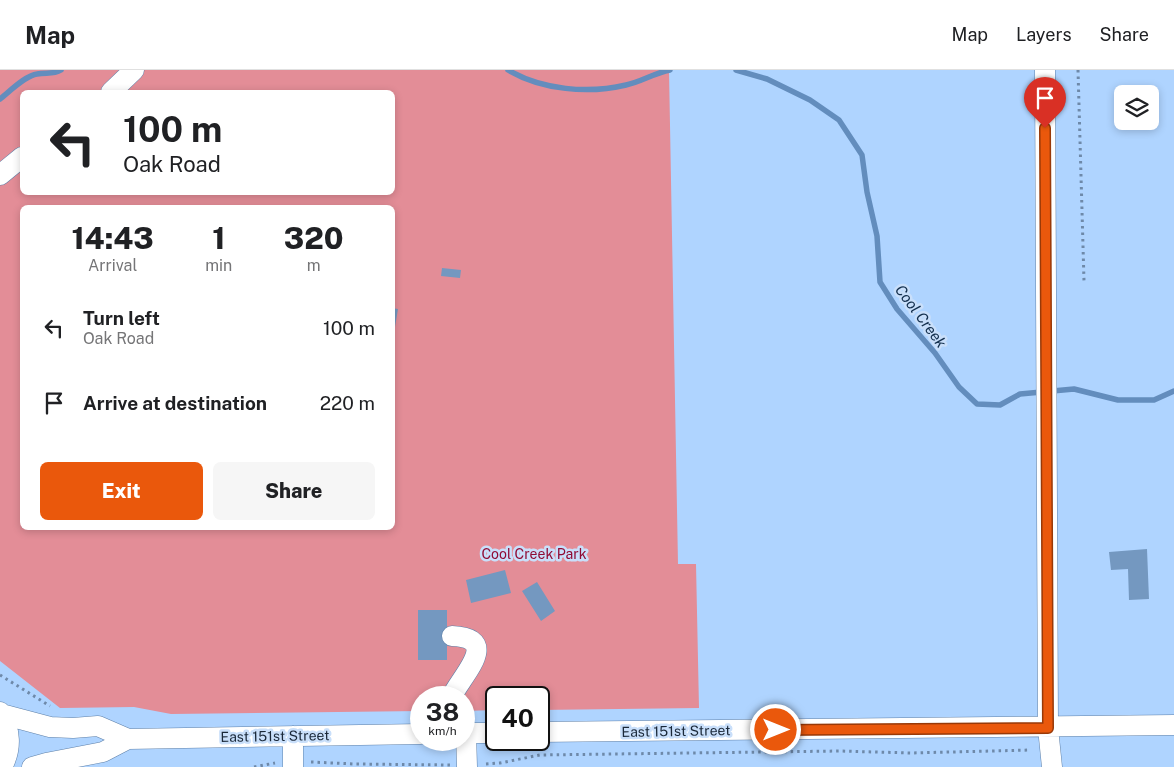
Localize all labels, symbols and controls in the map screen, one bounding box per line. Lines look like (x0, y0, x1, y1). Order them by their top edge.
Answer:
text: Map (25, 21, 75, 49)
text: Map (952, 24, 988, 45)
text: Layers (1016, 24, 1072, 45)
text: Share (1100, 24, 1149, 45)
pin (1024, 77, 1066, 128)
icon: arrive (1031, 84, 1059, 112)
map controls (1114, 85, 1159, 130)
button: layers (1114, 85, 1159, 130)
text: 100 m (123, 109, 222, 150)
icon: left (40, 110, 105, 175)
text: Oak Road (123, 151, 221, 177)
text: 14:43 (71, 220, 154, 256)
text: 1 (212, 220, 225, 256)
text: 320 (284, 220, 344, 256)
text: Arrival (88, 256, 137, 275)
text: min (205, 256, 232, 275)
text: m (307, 256, 321, 275)
water label: Cool Creek (892, 281, 951, 351)
text: Turn left (83, 307, 160, 329)
icon: left (40, 314, 68, 342)
text: 100 m (323, 317, 375, 339)
text: Oak Road (83, 329, 154, 348)
icon: arrive (40, 389, 68, 417)
text: Arrive at destination (83, 392, 267, 414)
text: 220 m (320, 392, 375, 414)
button: Exit (40, 462, 203, 520)
button: Share (213, 462, 375, 520)
park label: Cool Creek Park (481, 546, 587, 562)
speed limit sign: 40 (485, 686, 550, 751)
text: 38 (426, 697, 459, 727)
position arrow (749, 703, 801, 755)
street label: East 151st Street (621, 722, 731, 740)
text: km/h (428, 724, 457, 738)
street label: East 151st Street (220, 727, 330, 745)

